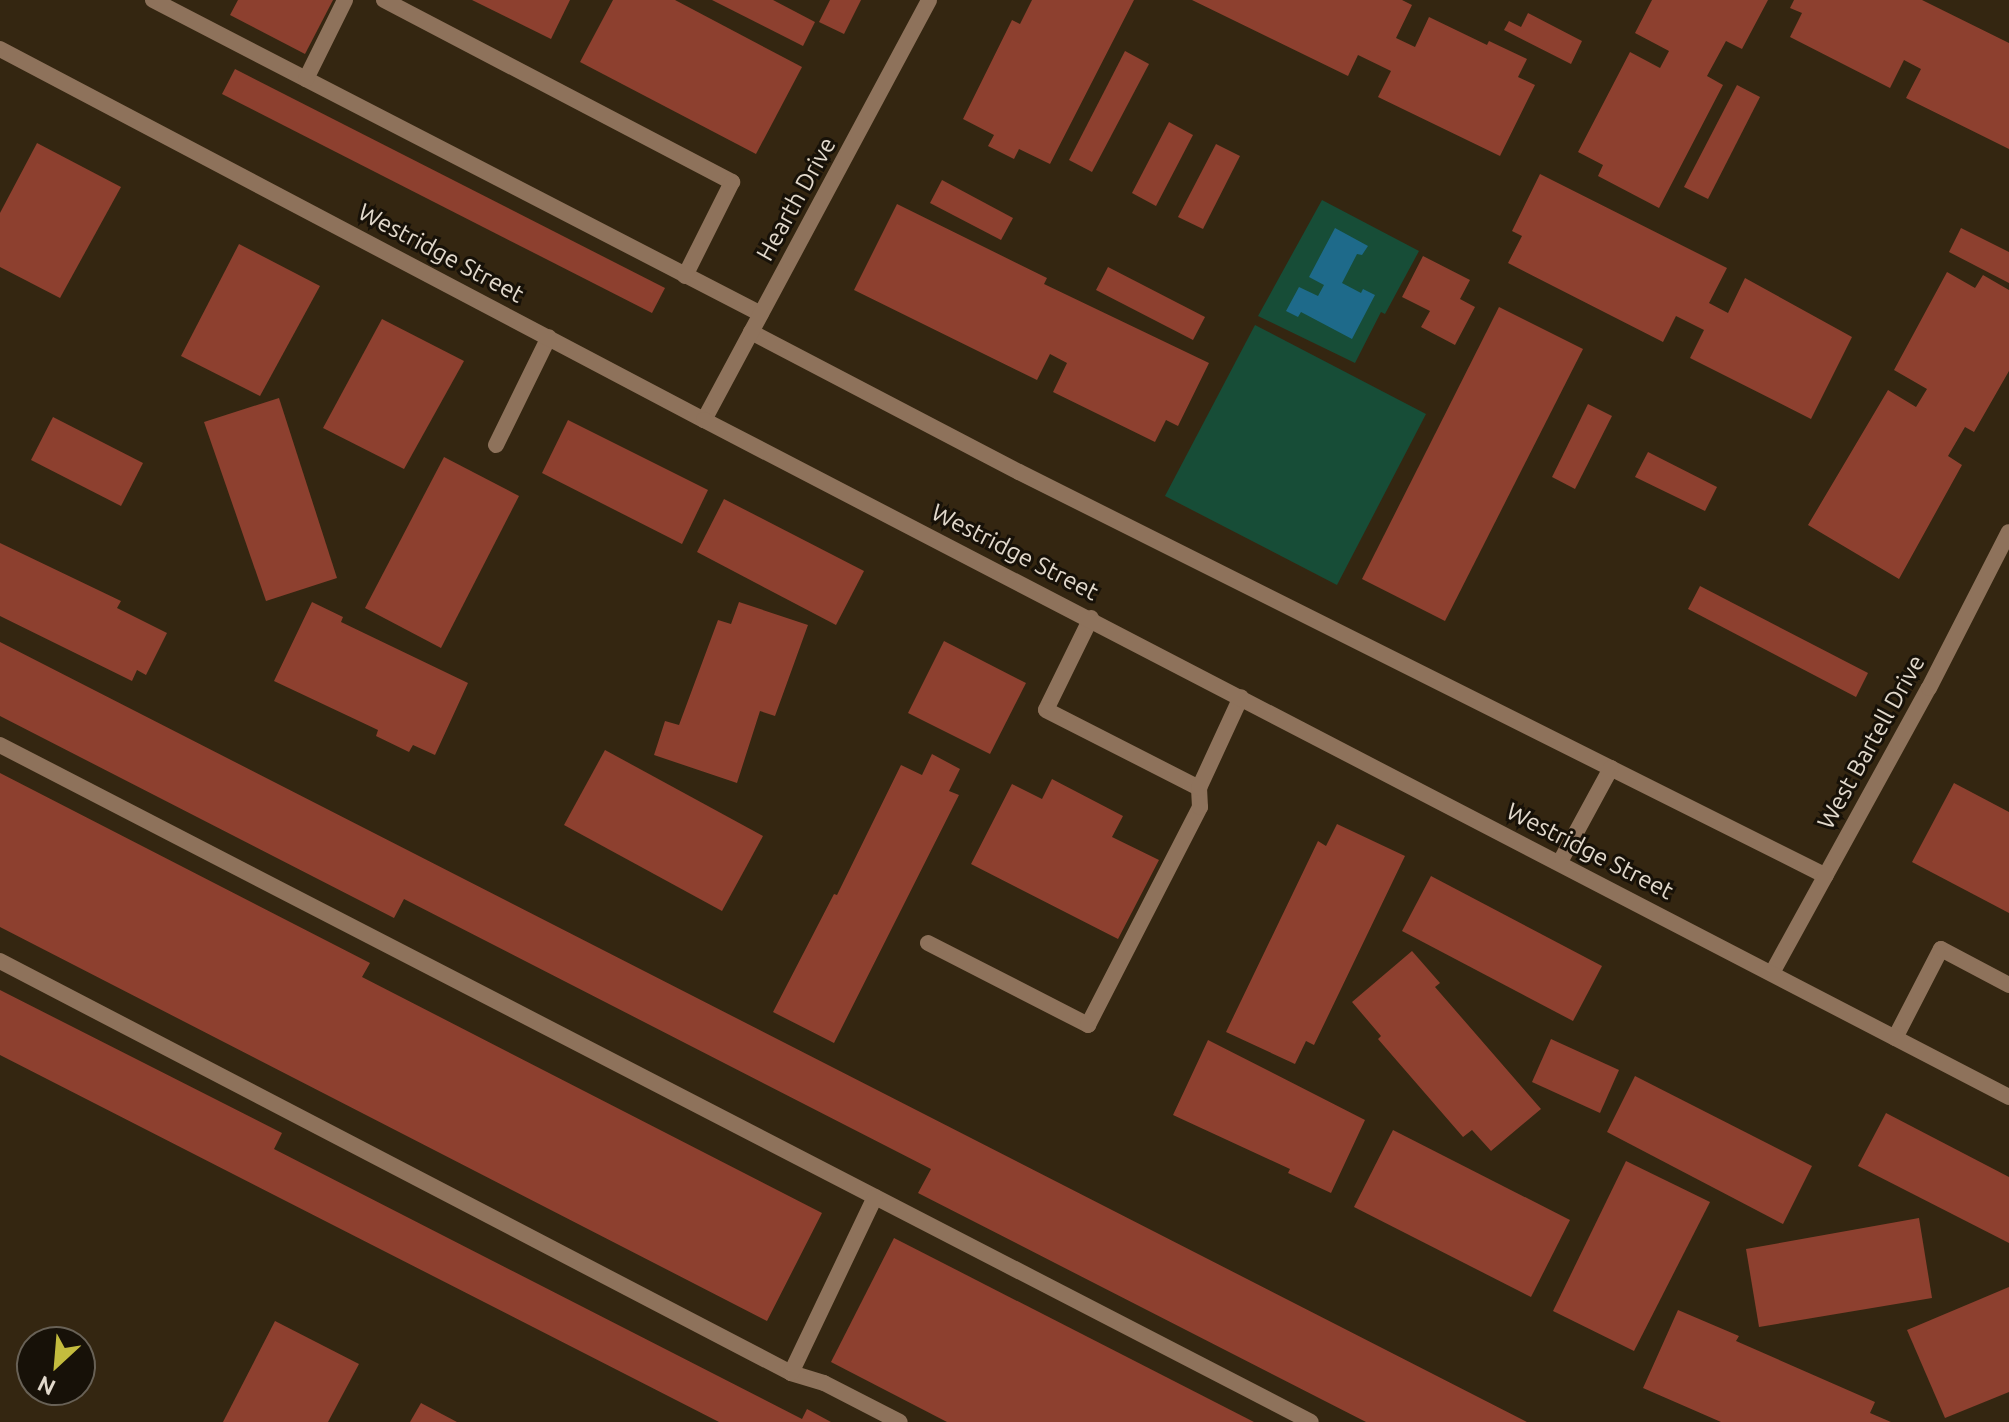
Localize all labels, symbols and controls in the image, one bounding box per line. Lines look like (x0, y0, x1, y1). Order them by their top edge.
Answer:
street label: Hearth Drive (750, 132, 842, 266)
street label: Westridge Street (353, 197, 529, 309)
street label: Westridge Street (927, 498, 1103, 606)
street label: West Bartell Drive (1811, 650, 1931, 834)
street label: Westridge Street (1502, 797, 1678, 905)
north arrow (16, 1326, 96, 1406)
text: N (33, 1371, 59, 1401)

